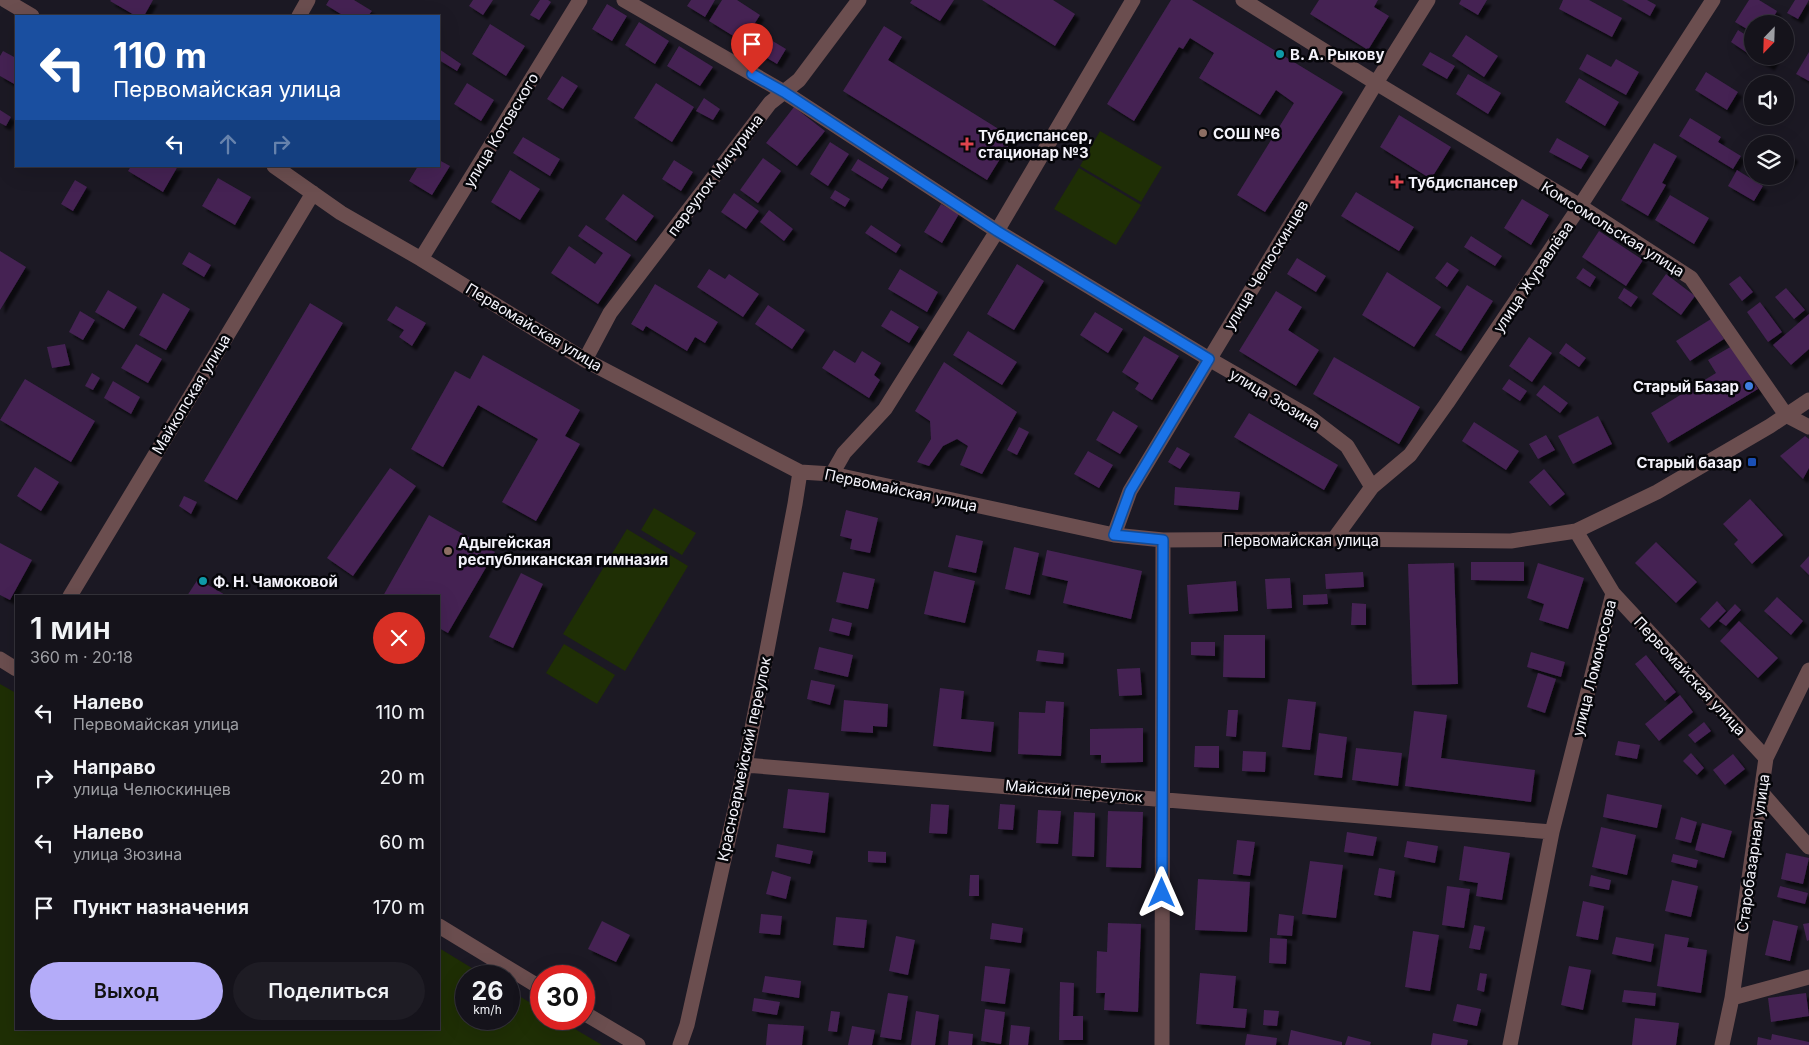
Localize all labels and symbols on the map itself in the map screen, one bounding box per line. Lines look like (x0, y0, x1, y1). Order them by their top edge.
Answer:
north arrow (1744, 15, 1794, 65)
pin (731, 23, 773, 74)
place label: В. А. Рыкову (1290, 45, 1384, 64)
marker: В. А. Рыкову (1274, 48, 1286, 60)
street label: улица Котовского (459, 69, 543, 191)
street label: переулок Мичурина (663, 110, 767, 240)
place label: СОШ №6 (1213, 124, 1281, 143)
place label: Тубдиспансер, стационар №3 (978, 126, 1093, 162)
marker: СОШ №6 (1197, 127, 1209, 139)
marker: Тубдиспансер, стационар №3 (960, 137, 974, 151)
place label: Тубдиспансер (1408, 173, 1518, 192)
marker: Тубдиспансер (1390, 175, 1404, 189)
street label: Комсомольская улица (1538, 177, 1688, 281)
street label: улица Челюскинцев (1220, 197, 1312, 333)
street label: улица Журавлёва (1489, 218, 1577, 336)
street label: Первомайская улица (462, 279, 606, 375)
street label: Майкопская улица (148, 331, 234, 457)
street label: улица Зюзина (1226, 365, 1324, 433)
place label: Старый Базар (1633, 377, 1739, 396)
marker: Старый Базар (1743, 380, 1755, 392)
place label: Старый базар (1636, 453, 1742, 472)
marker: Старый базар (1746, 456, 1758, 468)
street label: Первомайская улица (823, 465, 979, 515)
street label: Первомайская улица (1223, 531, 1379, 550)
place label: Адыгейская республиканская гимназия (458, 533, 668, 569)
marker: Адыгейская республиканская гимназия (442, 545, 454, 557)
place label: Ф. Н. Чамоковой (213, 572, 338, 591)
marker: Ф. Н. Чамоковой (197, 575, 209, 587)
street label: улица Ломоносова (1568, 598, 1620, 738)
street label: Первомайская улица (1630, 613, 1750, 739)
street label: Красноармейский переулок (713, 655, 775, 863)
street label: Старобазарная улица (1733, 773, 1773, 933)
street label: Майский переулок (1004, 776, 1144, 806)
position arrow (1135, 866, 1187, 918)
speed limit sign: 30 (530, 965, 595, 1030)

